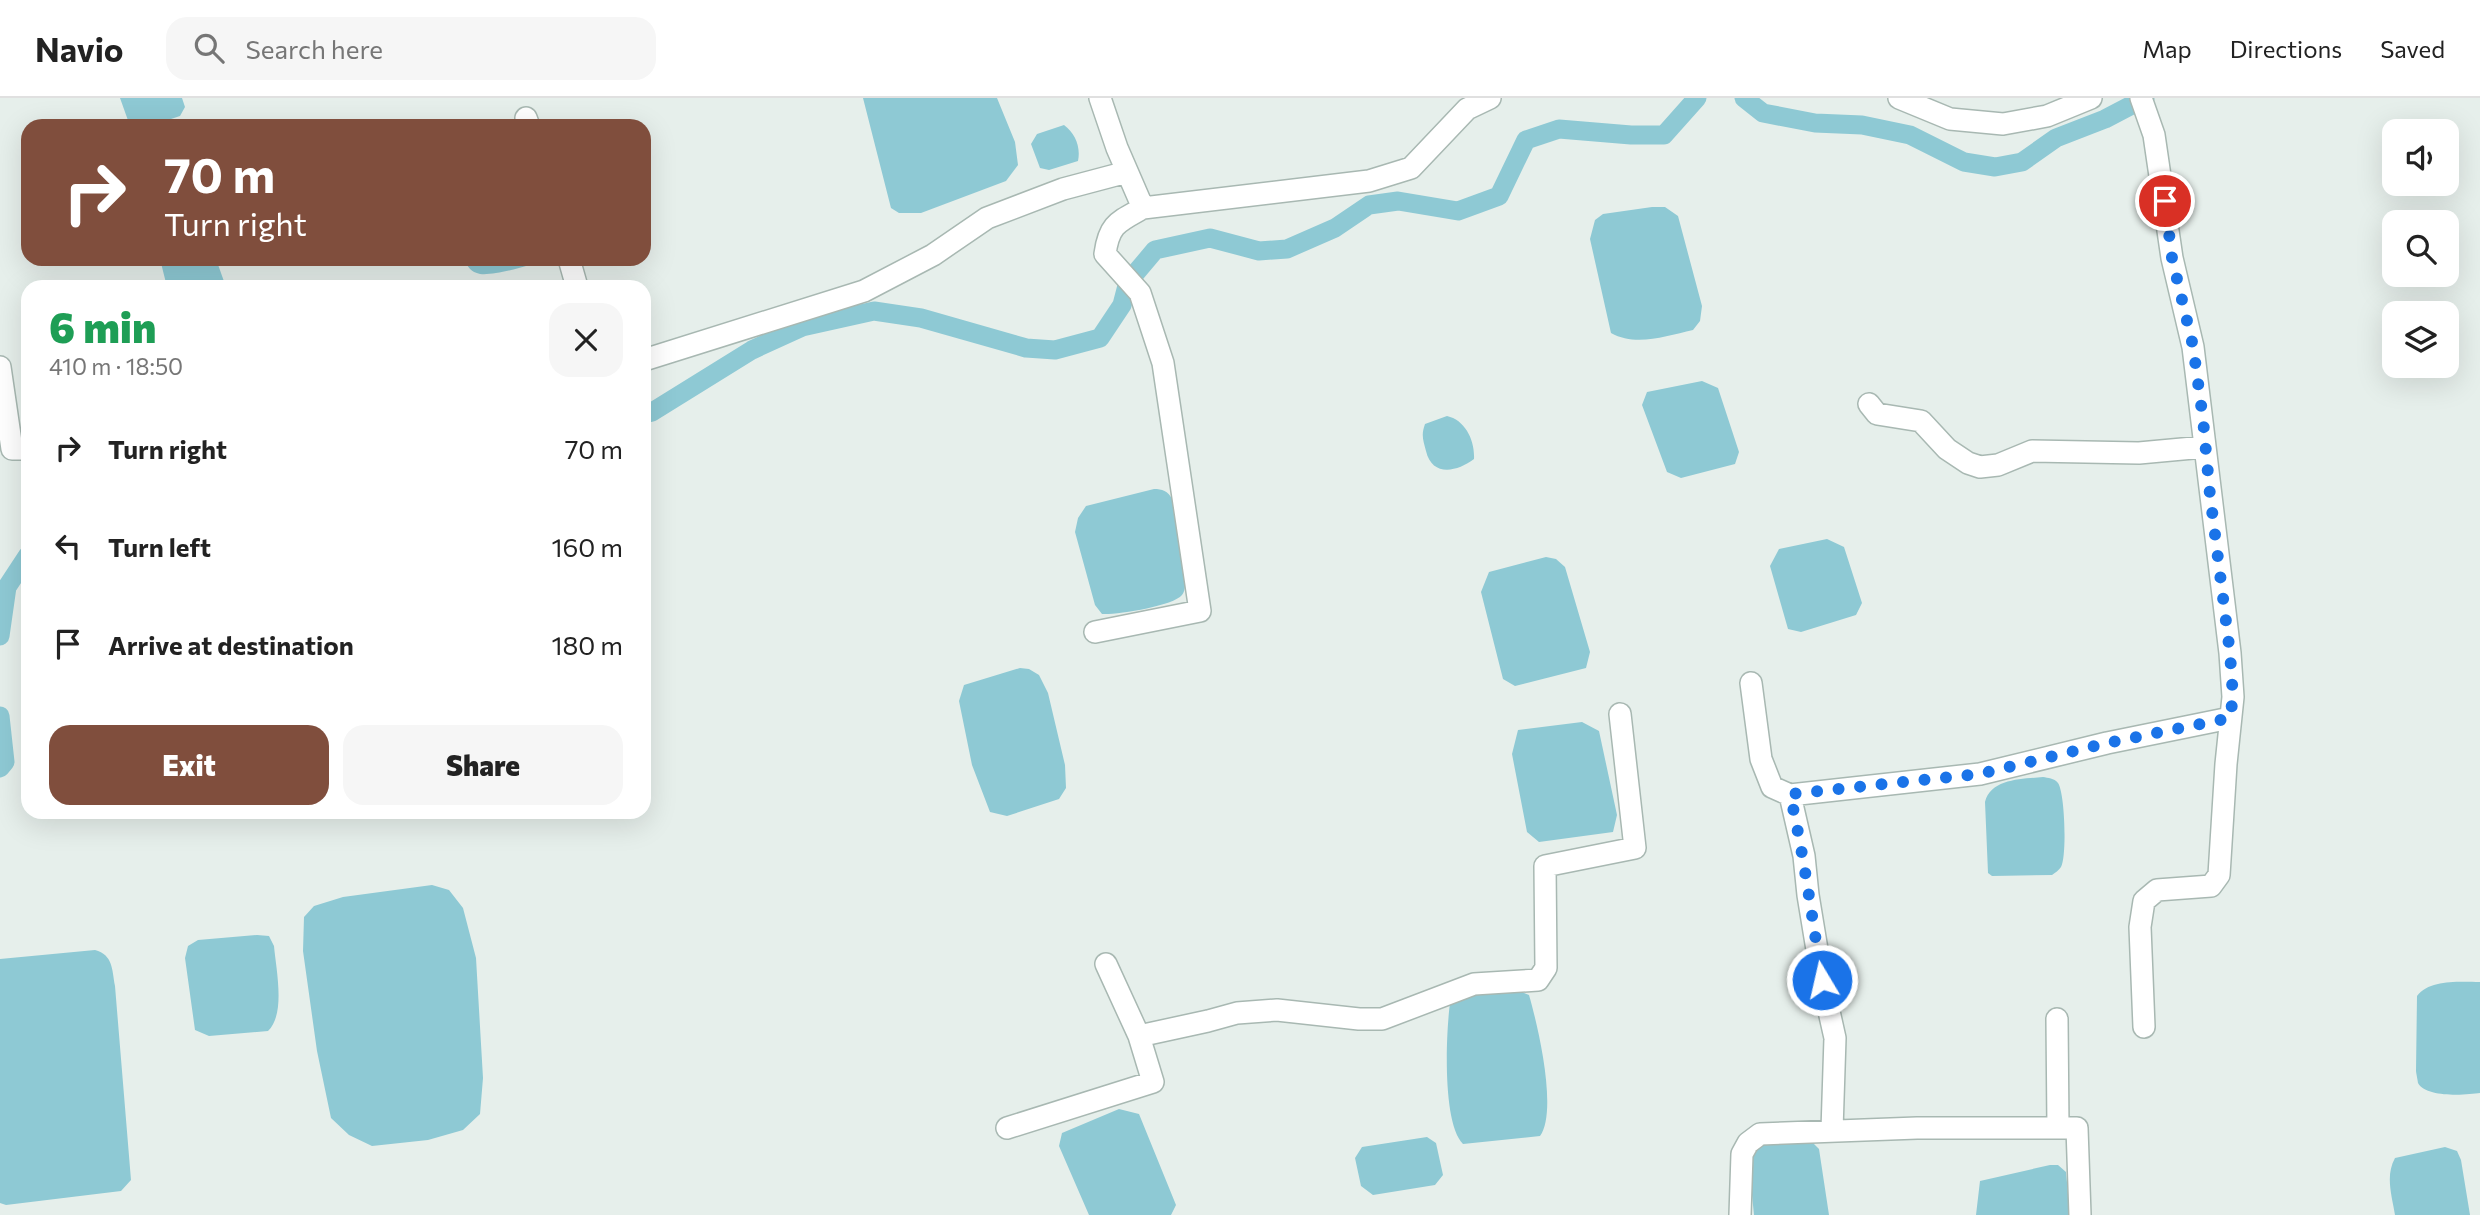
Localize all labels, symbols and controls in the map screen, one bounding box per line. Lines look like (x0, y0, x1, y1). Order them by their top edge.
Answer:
search box (166, 17, 656, 80)
text: Navio (35, 28, 124, 69)
icon: search (190, 29, 228, 67)
text: Search here (246, 33, 383, 64)
text: Map (2142, 34, 2192, 63)
text: Directions (2230, 34, 2342, 63)
text: Saved (2380, 34, 2445, 63)
map controls (2382, 119, 2459, 378)
button: sound (2382, 119, 2459, 196)
text: 70 m (164, 143, 275, 203)
icon: right (49, 147, 140, 238)
pin (2135, 171, 2195, 231)
icon: arrive (2146, 182, 2184, 220)
text: Turn right (164, 203, 307, 243)
button: search (2382, 210, 2459, 287)
text: 6 min (49, 300, 156, 352)
button: layers (2382, 301, 2459, 378)
button: close (549, 303, 623, 377)
text: 410 m · 18:50 (49, 352, 183, 380)
icon: right (49, 429, 87, 467)
text: Turn right (108, 433, 227, 464)
text: 70 m (565, 433, 623, 464)
icon: left (49, 527, 87, 565)
text: Turn left (108, 531, 211, 562)
text: 160 m (551, 531, 623, 562)
icon: arrive (49, 625, 87, 663)
text: Arrive at destination (108, 629, 354, 660)
text: 180 m (551, 629, 623, 660)
button: Exit (49, 725, 329, 805)
button: Share (343, 725, 623, 805)
position arrow (1785, 943, 1859, 1017)

